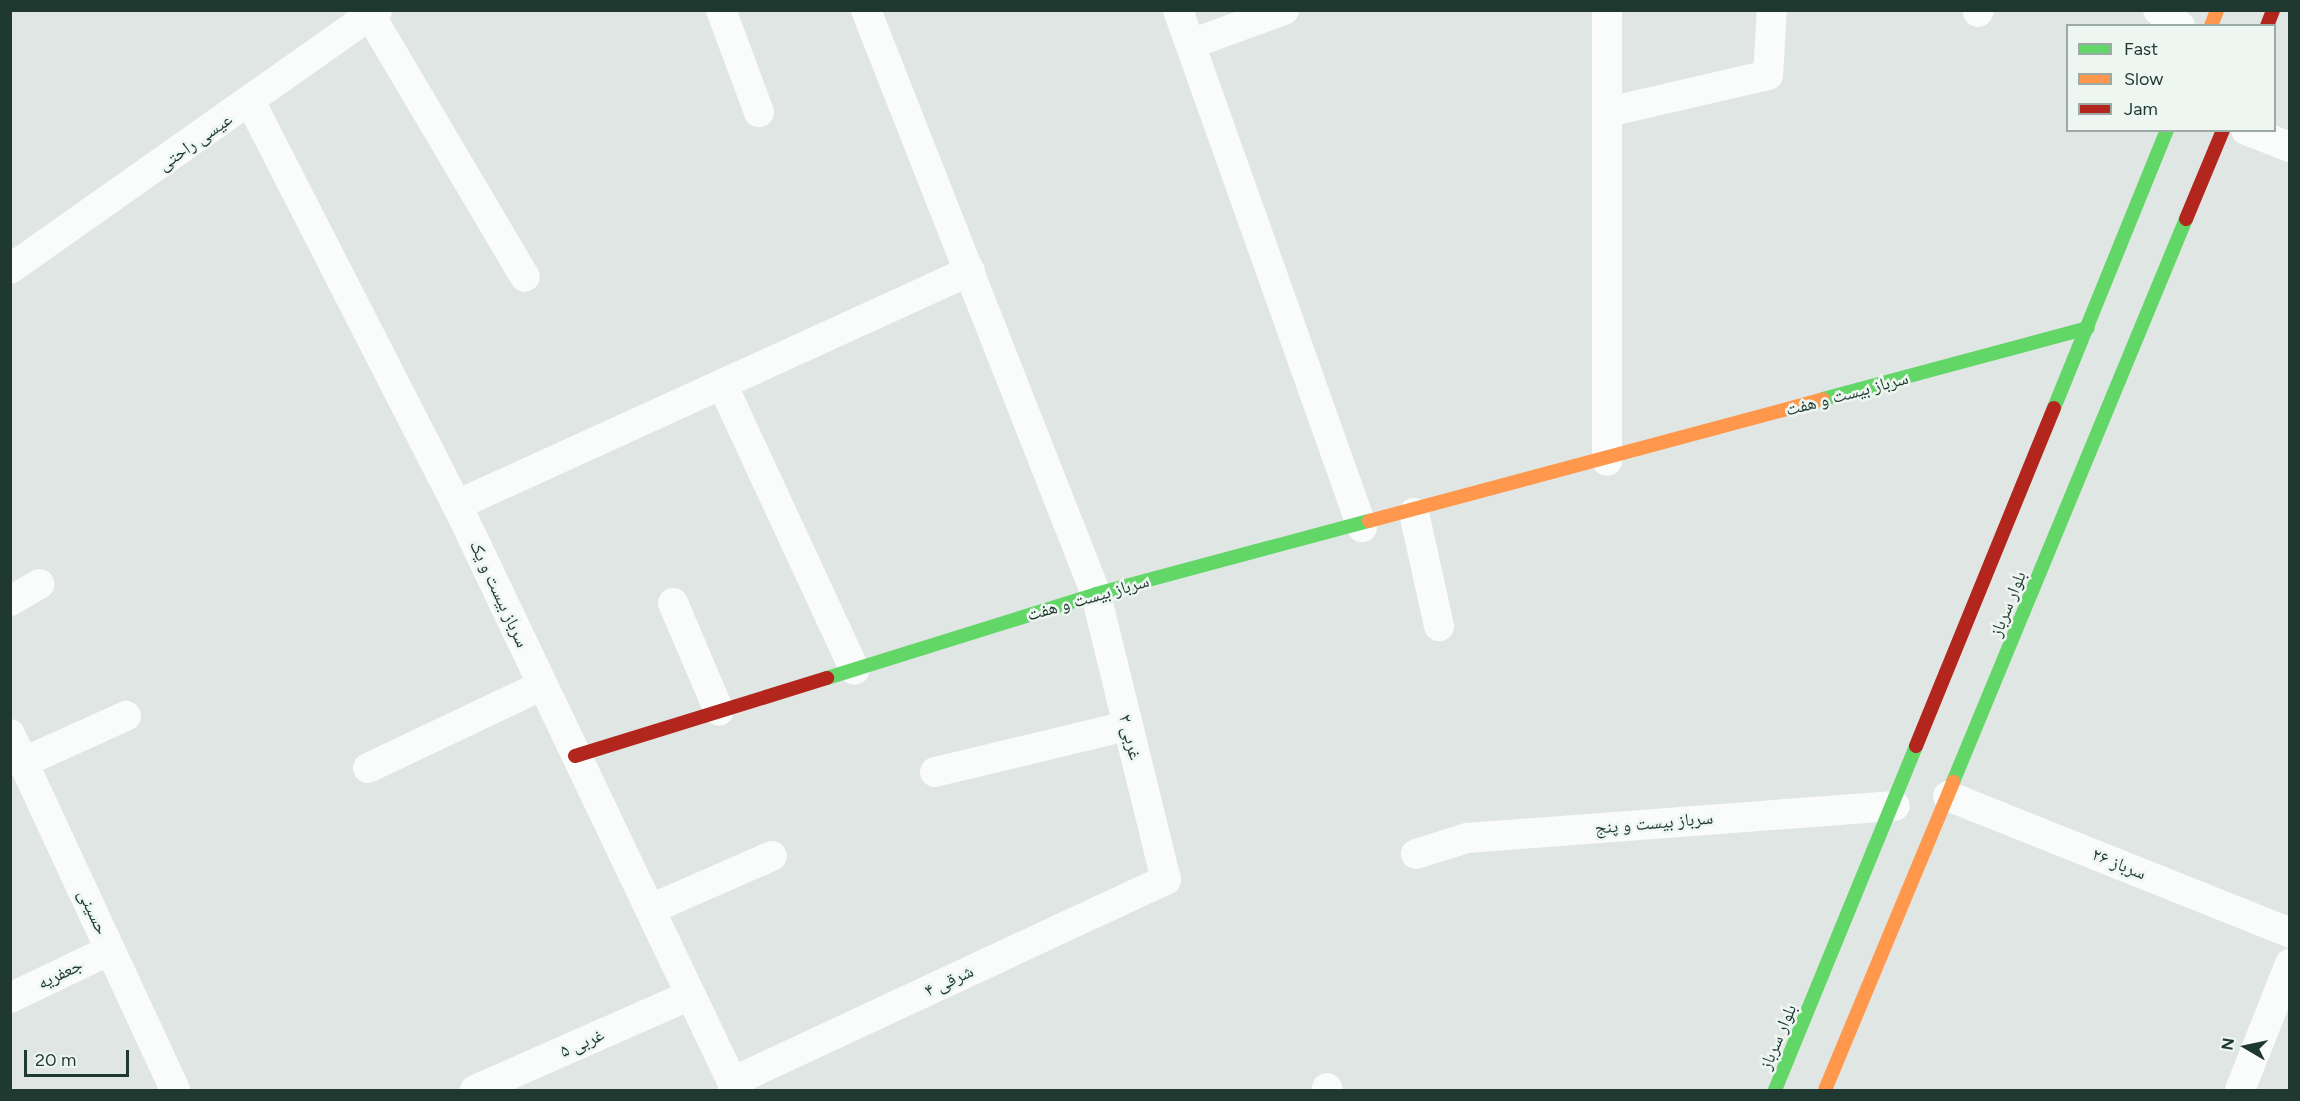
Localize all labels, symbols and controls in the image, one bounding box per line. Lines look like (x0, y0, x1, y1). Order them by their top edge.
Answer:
legend (2066, 24, 2276, 132)
text: Fast (2124, 38, 2158, 60)
text: Slow (2124, 68, 2163, 90)
text: Jam (2124, 98, 2158, 120)
street label: عیسی راحتی (154, 109, 236, 175)
street label: سرباز بیست و هفت (1783, 367, 1911, 421)
street label: سرباز بیست و یک (465, 537, 533, 651)
street label: بلوار سرباز (1985, 568, 2031, 640)
street label: سرباز بیست و هفت (1024, 570, 1152, 626)
street label: غربی ۲ (1114, 712, 1146, 762)
street label: سرباز بیست و پنج (1594, 807, 1714, 839)
street label: سرباز ۲۶ (2089, 843, 2149, 885)
street label: حسینی (73, 886, 113, 938)
street label: جعفریه (34, 954, 86, 994)
street label: شرقی ۴ (921, 960, 977, 1002)
street label: بلوار سرباز (1755, 1001, 1801, 1073)
north arrow (2216, 1017, 2276, 1077)
street label: غربی ۵ (557, 1024, 607, 1062)
text: N (2217, 1037, 2238, 1052)
scale bar (27, 1038, 132, 1076)
text: 20 m (35, 1049, 76, 1071)

